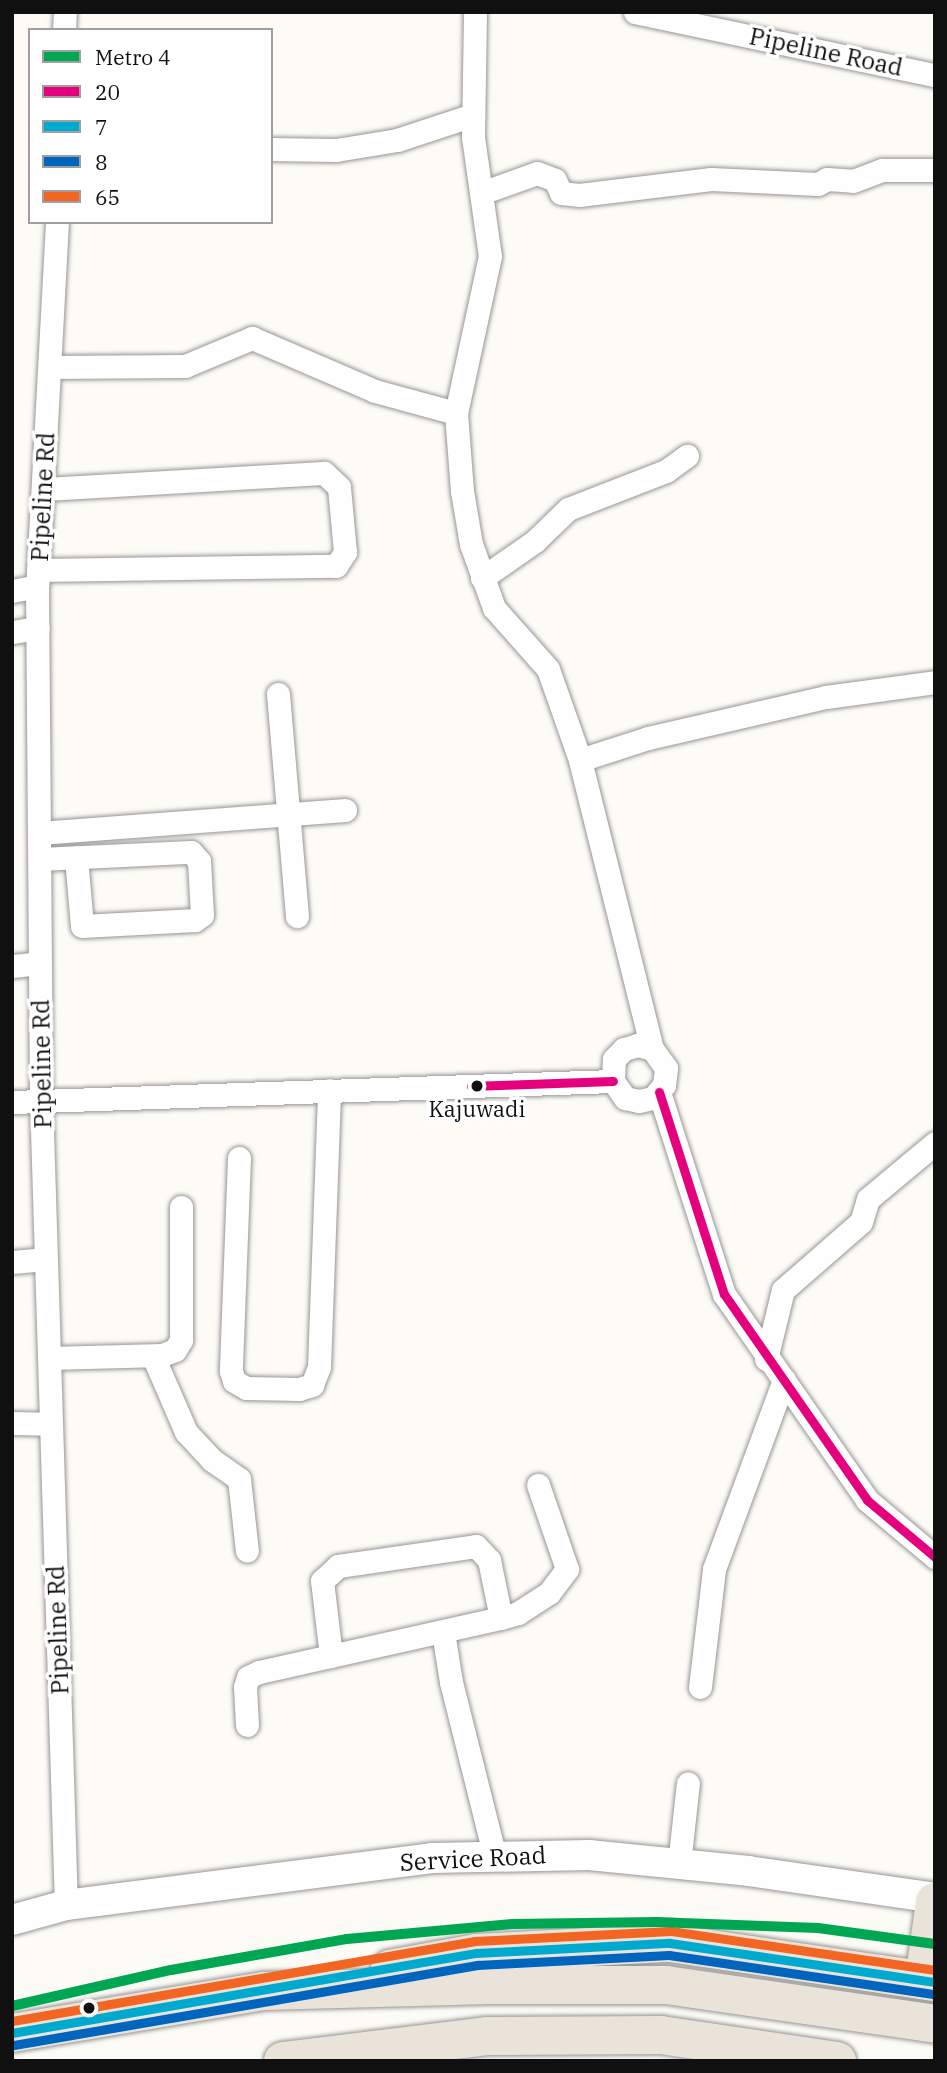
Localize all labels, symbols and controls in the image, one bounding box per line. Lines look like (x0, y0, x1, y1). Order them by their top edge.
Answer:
street label: Pipeline Road (747, 22, 905, 82)
legend (28, 28, 273, 224)
text: Metro 4 (95, 43, 171, 71)
text: 20 (95, 78, 120, 106)
text: 7 (95, 113, 108, 141)
text: 8 (95, 148, 108, 176)
text: 65 (95, 183, 120, 211)
street label: Pipeline Rd (25, 432, 61, 562)
street label: Pipeline Rd (26, 999, 58, 1129)
marker: Kajuwadi (470, 1079, 484, 1093)
place label: Kajuwadi (429, 1096, 525, 1122)
street label: Pipeline Rd (41, 1565, 75, 1695)
street label: Service Road (399, 1841, 547, 1877)
unlabelled marker (82, 2001, 96, 2015)

